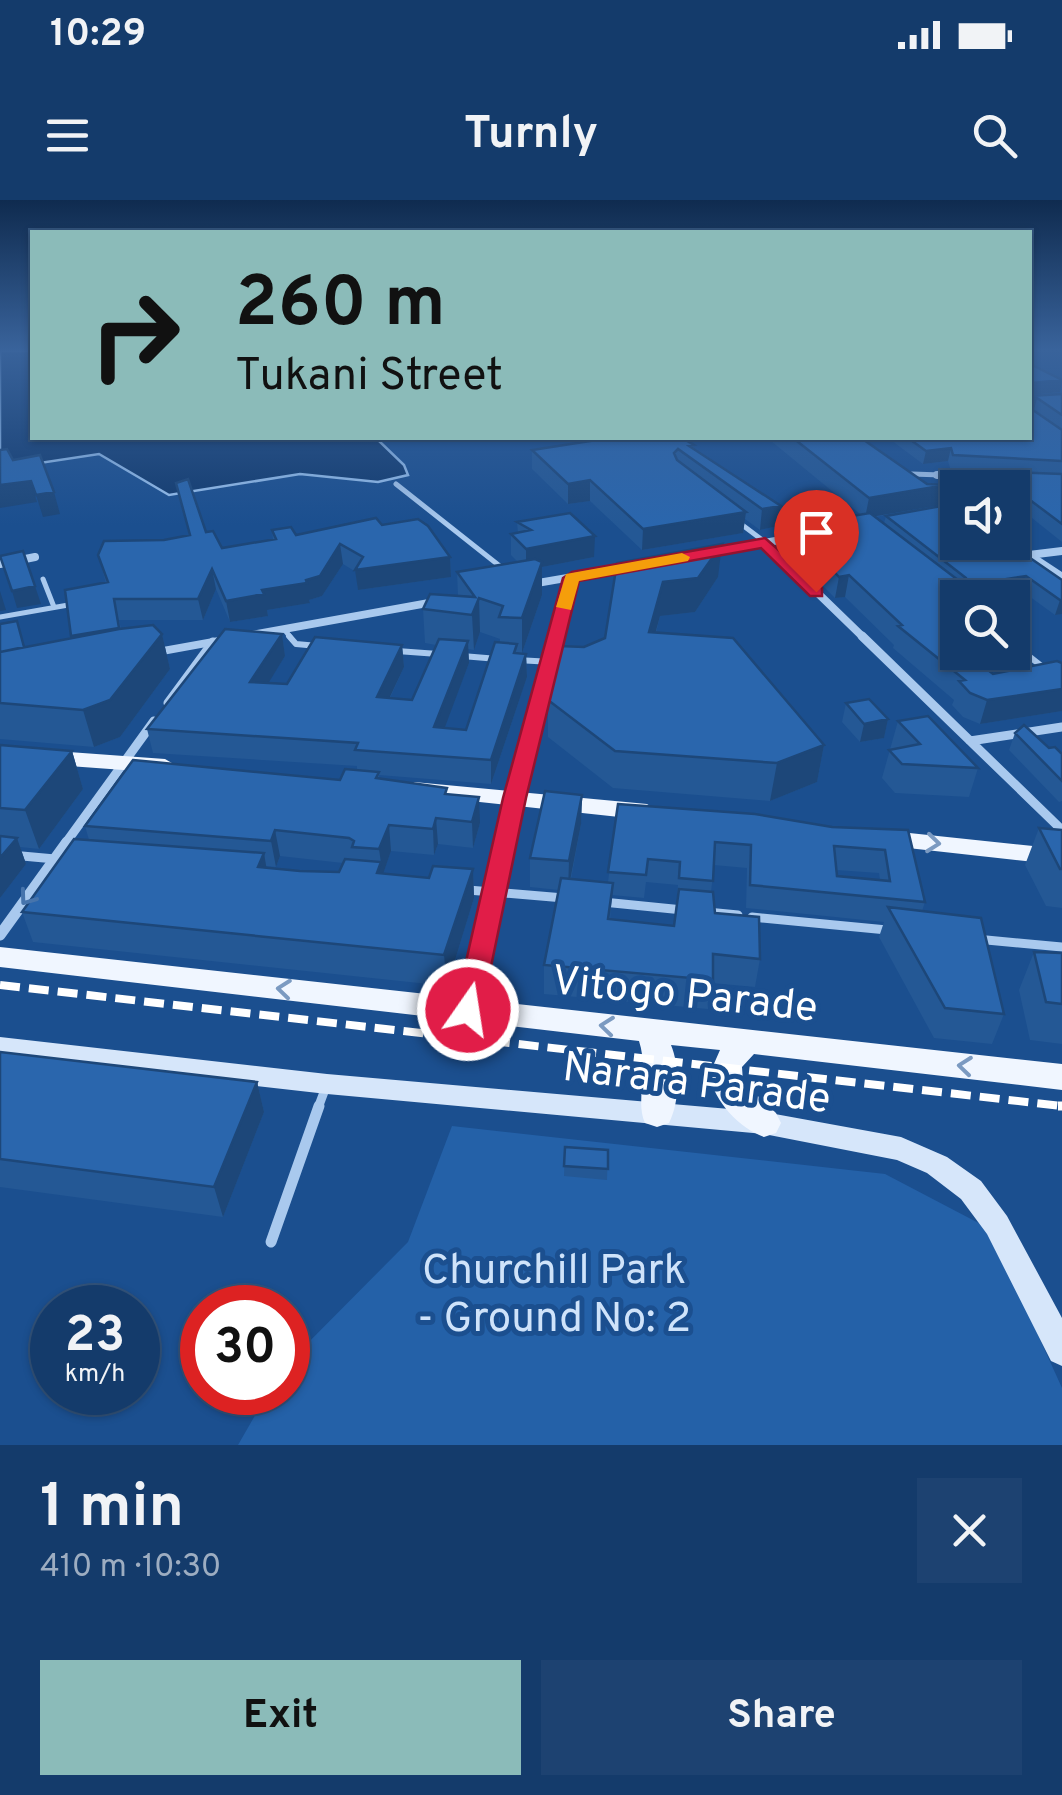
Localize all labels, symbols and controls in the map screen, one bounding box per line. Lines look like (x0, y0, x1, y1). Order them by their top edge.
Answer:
text: 10:29 (50, 11, 146, 60)
text: Turnly (464, 107, 598, 164)
icon: menu (40, 108, 95, 163)
icon: search (967, 108, 1022, 163)
text: 260 m (235, 262, 446, 351)
icon: right (70, 270, 200, 400)
text: Tukani Street (235, 349, 503, 406)
map controls (940, 470, 1030, 670)
button: sound (940, 470, 1030, 560)
pin (774, 490, 859, 593)
icon: arrive (789, 505, 844, 560)
button: search (940, 580, 1030, 670)
one-way arrow (926, 832, 942, 853)
one-way arrow (21, 887, 38, 905)
street label: Vitogo Parade (549, 956, 820, 1037)
position arrow (416, 958, 520, 1062)
one-way arrow (276, 979, 292, 1000)
one-way arrow (599, 1016, 615, 1037)
street label: Narara Parade (560, 1043, 833, 1128)
one-way arrow (957, 1056, 973, 1077)
park label: Churchill Park - Ground No: 2 (417, 1246, 691, 1347)
speed limit sign: 30 (180, 1285, 310, 1415)
text: 23 (65, 1306, 125, 1369)
text: km/h (65, 1359, 125, 1391)
text: 1 min (40, 1472, 184, 1548)
button: close (917, 1478, 1022, 1583)
text: 410 m · 10:30 (40, 1548, 221, 1588)
button: Exit (40, 1660, 521, 1775)
button: Share (541, 1660, 1022, 1775)

